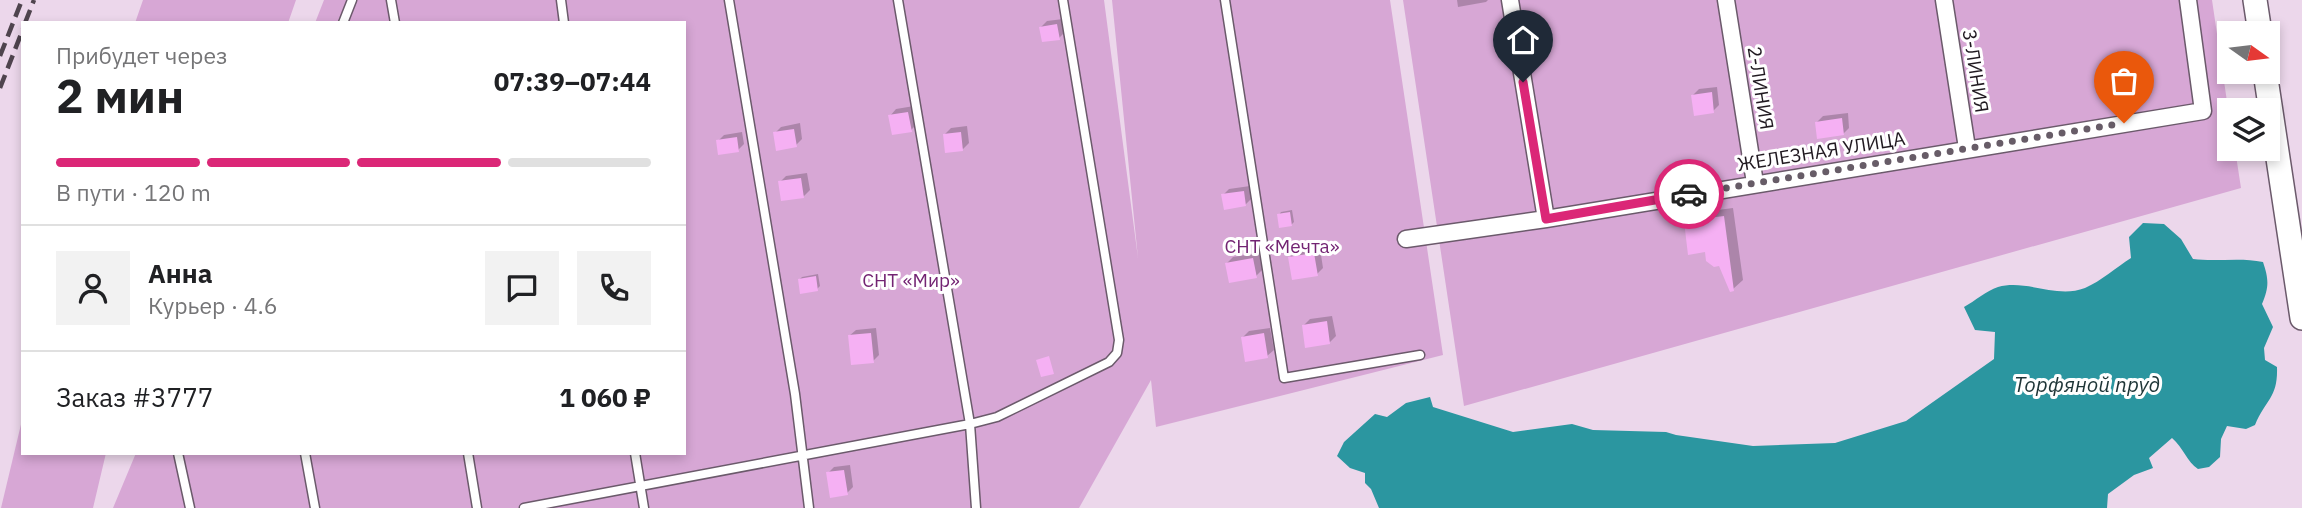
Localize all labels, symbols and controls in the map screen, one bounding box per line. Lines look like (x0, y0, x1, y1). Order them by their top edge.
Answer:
pin (1493, 10, 1553, 82)
icon: home (1504, 21, 1542, 59)
north arrow (2217, 21, 2280, 84)
map controls (2217, 21, 2280, 161)
street label: 3-ЛИНИЯ (1958, 28, 1994, 114)
text: Прибудет через (56, 40, 228, 70)
street label: 2-ЛИНИЯ (1743, 45, 1779, 131)
pin (2094, 51, 2154, 123)
icon: bag (2105, 62, 2143, 100)
text: 07:39–07:44 (494, 64, 651, 98)
text: 2 мин (56, 66, 184, 126)
button: layers (2217, 98, 2280, 161)
street label: ЖЕЛЕЗНАЯ УЛИЦА (1735, 126, 1907, 176)
courier (1654, 159, 1724, 229)
icon: car (1670, 175, 1708, 213)
text: В пути · 120 m (56, 177, 211, 207)
park label: СНТ «Мечта» (1224, 234, 1340, 258)
button: person (56, 251, 130, 325)
button: chat (485, 251, 559, 325)
button: phone (577, 251, 651, 325)
text: Анна (148, 256, 212, 290)
park label: СНТ «Мир» (862, 268, 960, 292)
text: Курьер · 4.6 (148, 290, 278, 320)
water label: Торфяной пруд (2014, 370, 2160, 398)
text: Заказ #3777 (56, 380, 213, 414)
text: 1 060 ₽ (559, 380, 651, 414)

